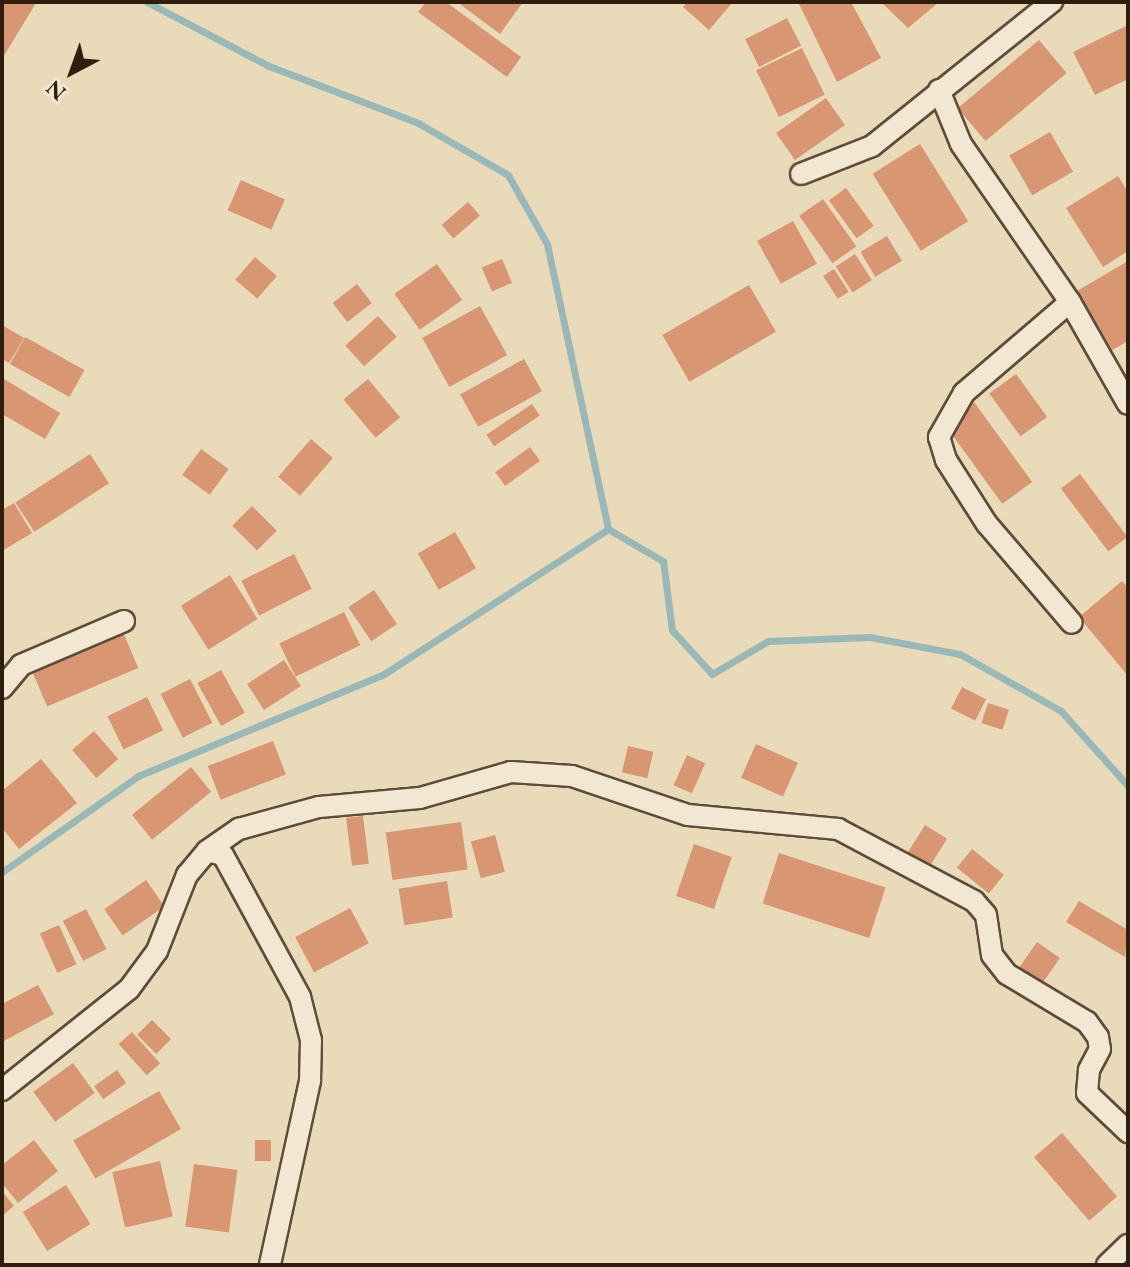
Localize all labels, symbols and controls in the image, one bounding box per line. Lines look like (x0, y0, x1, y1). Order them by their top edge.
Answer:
north arrow (32, 32, 112, 112)
text: N (40, 74, 72, 107)

